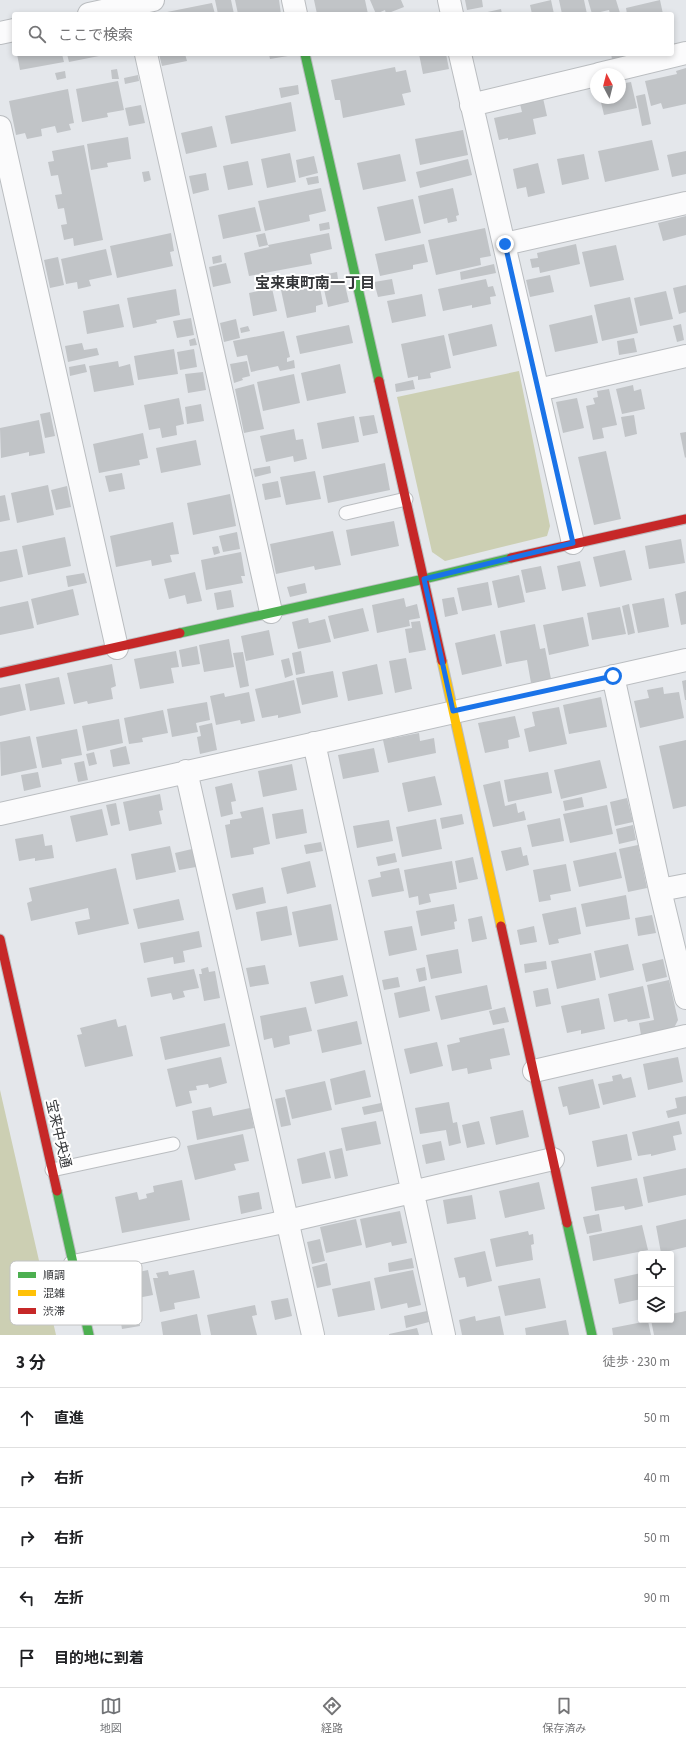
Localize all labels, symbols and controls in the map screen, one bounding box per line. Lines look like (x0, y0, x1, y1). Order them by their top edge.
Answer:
search box (12, 12, 674, 56)
icon: search (26, 23, 48, 45)
text: ここで検索 (58, 25, 133, 46)
north arrow (590, 68, 626, 104)
route end (496, 235, 514, 253)
district label: 宝来東町南一丁目 (255, 273, 375, 294)
route start (604, 667, 622, 685)
street label: 宝来中央通 (40, 1098, 76, 1170)
map controls (638, 1251, 674, 1323)
button: locate (638, 1251, 674, 1287)
legend (10, 1261, 142, 1325)
text: 順調 (43, 1268, 65, 1283)
text: 混雑 (43, 1286, 65, 1301)
button: layers (638, 1287, 674, 1323)
text: 渋滞 (43, 1304, 65, 1319)
text: 3 分 (16, 1351, 45, 1375)
text: 徒歩 · 230 m (603, 1353, 670, 1371)
icon: ahead (16, 1407, 38, 1429)
text: 直進 (54, 1408, 84, 1429)
text: 50 m (644, 1409, 670, 1427)
icon: right (16, 1467, 38, 1489)
text: 右折 (54, 1468, 84, 1489)
text: 40 m (644, 1469, 670, 1487)
icon: right (16, 1527, 38, 1549)
text: 右折 (54, 1528, 84, 1549)
text: 50 m (644, 1529, 670, 1547)
icon: left (16, 1587, 38, 1609)
text: 左折 (54, 1588, 84, 1609)
text: 90 m (644, 1589, 670, 1607)
icon: arrive (16, 1647, 38, 1669)
text: 目的地に到着 (54, 1648, 144, 1669)
tab: 地図 (100, 1695, 122, 1736)
tab: 経路 (321, 1695, 343, 1736)
tab: 保存済み (542, 1695, 586, 1736)

